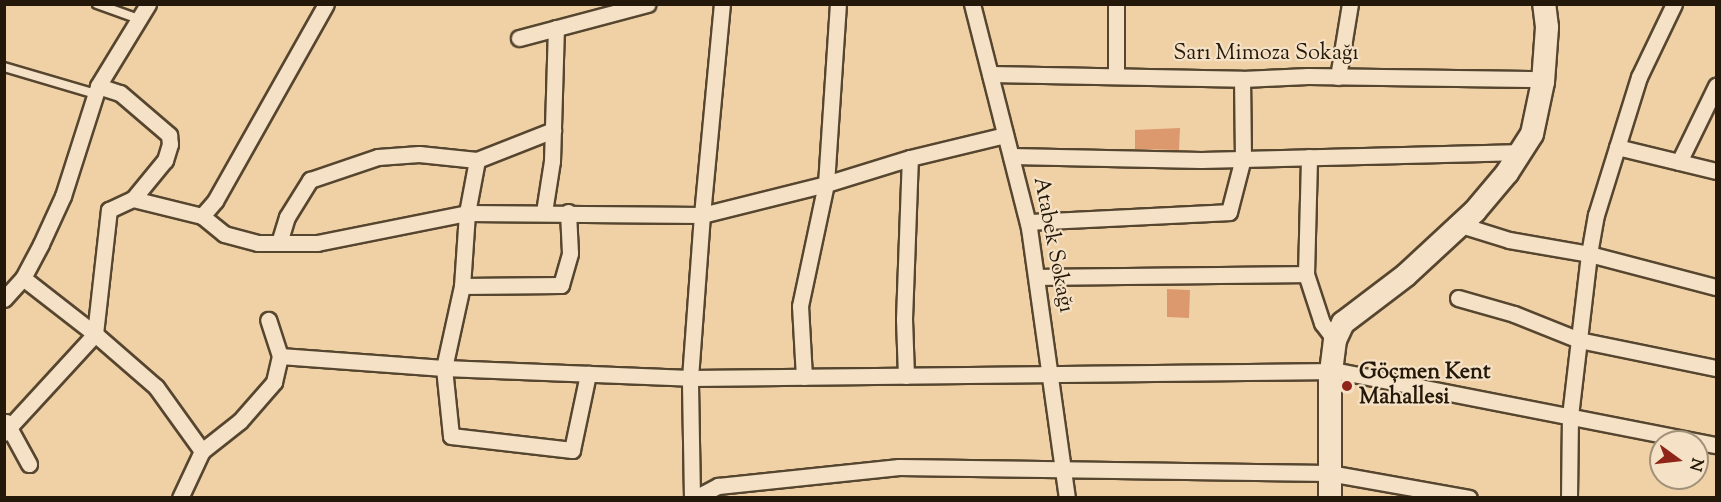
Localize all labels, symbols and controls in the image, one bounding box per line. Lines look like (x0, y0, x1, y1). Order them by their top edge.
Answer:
street label: Sarı Mimoza Sokağı (1173, 42, 1359, 68)
street label: Atabek Sokağı (1026, 175, 1078, 315)
place label: Göçmen Kent Mahallesi (1359, 360, 1490, 412)
marker: Göçmen Kent Mahallesi (1340, 379, 1354, 393)
north arrow (1649, 430, 1709, 490)
text: N (1682, 455, 1708, 473)

